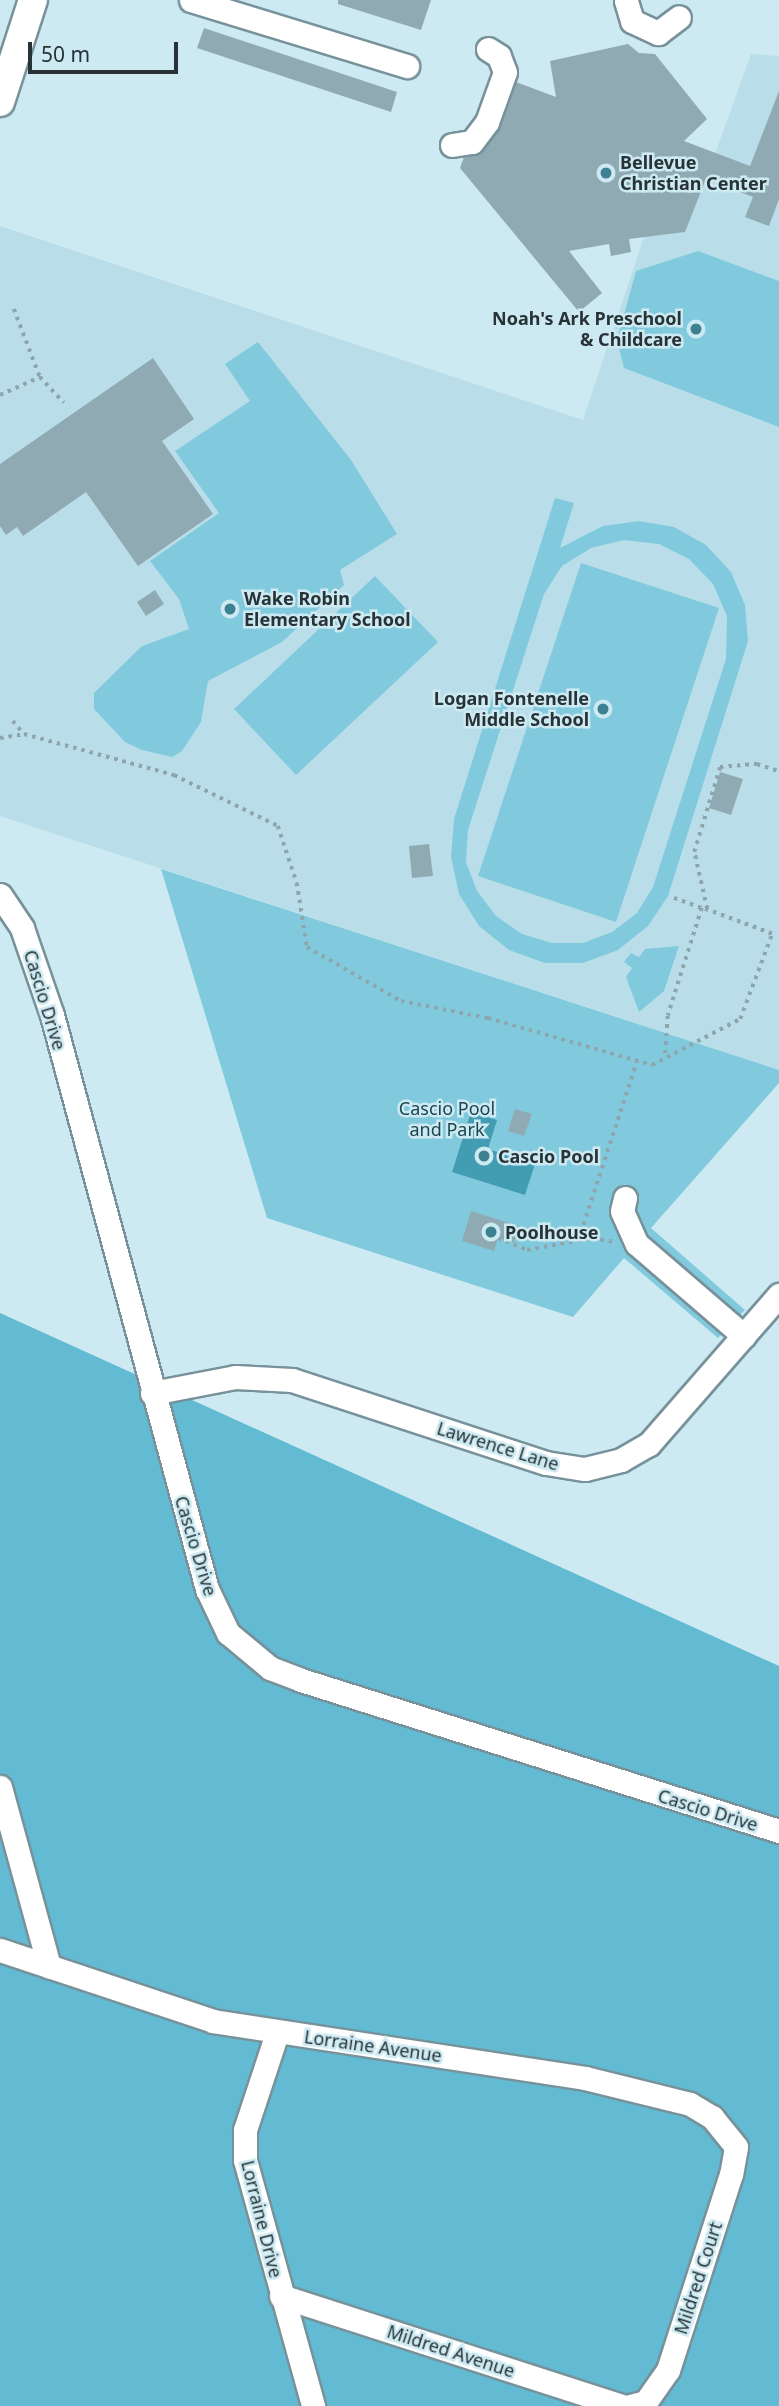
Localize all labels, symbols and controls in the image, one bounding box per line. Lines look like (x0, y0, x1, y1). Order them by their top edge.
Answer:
scale bar (32, 28, 182, 72)
text: 50 m (41, 40, 90, 68)
place label: Bellevue Christian Center (620, 152, 767, 194)
marker: Bellevue Christian Center (598, 165, 614, 181)
place label: Noah's Ark Preschool & Childcare (492, 308, 682, 350)
marker: Noah's Ark Preschool & Childcare (688, 321, 704, 337)
place label: Wake Robin Elementary School (244, 588, 411, 630)
marker: Wake Robin Elementary School (222, 601, 238, 617)
place label: Logan Fontenelle Middle School (434, 688, 589, 730)
marker: Logan Fontenelle Middle School (595, 701, 611, 717)
street label: Cascio Drive (20, 947, 70, 1053)
park label: Cascio Pool and Park (399, 1098, 495, 1140)
place label: Cascio Pool (498, 1145, 599, 1167)
marker: Cascio Pool (476, 1148, 492, 1164)
place label: Poolhouse (505, 1221, 598, 1243)
marker: Poolhouse (483, 1224, 499, 1240)
street label: Lawrence Lane (434, 1417, 562, 1475)
street label: Cascio Drive (171, 1493, 221, 1599)
street label: Cascio Drive (655, 1785, 761, 1835)
street label: Lorraine Avenue (303, 2026, 443, 2066)
street label: Lorraine Drive (237, 2158, 287, 2280)
street label: Mildred Court (670, 2219, 726, 2337)
street label: Mildred Avenue (384, 2320, 518, 2382)

